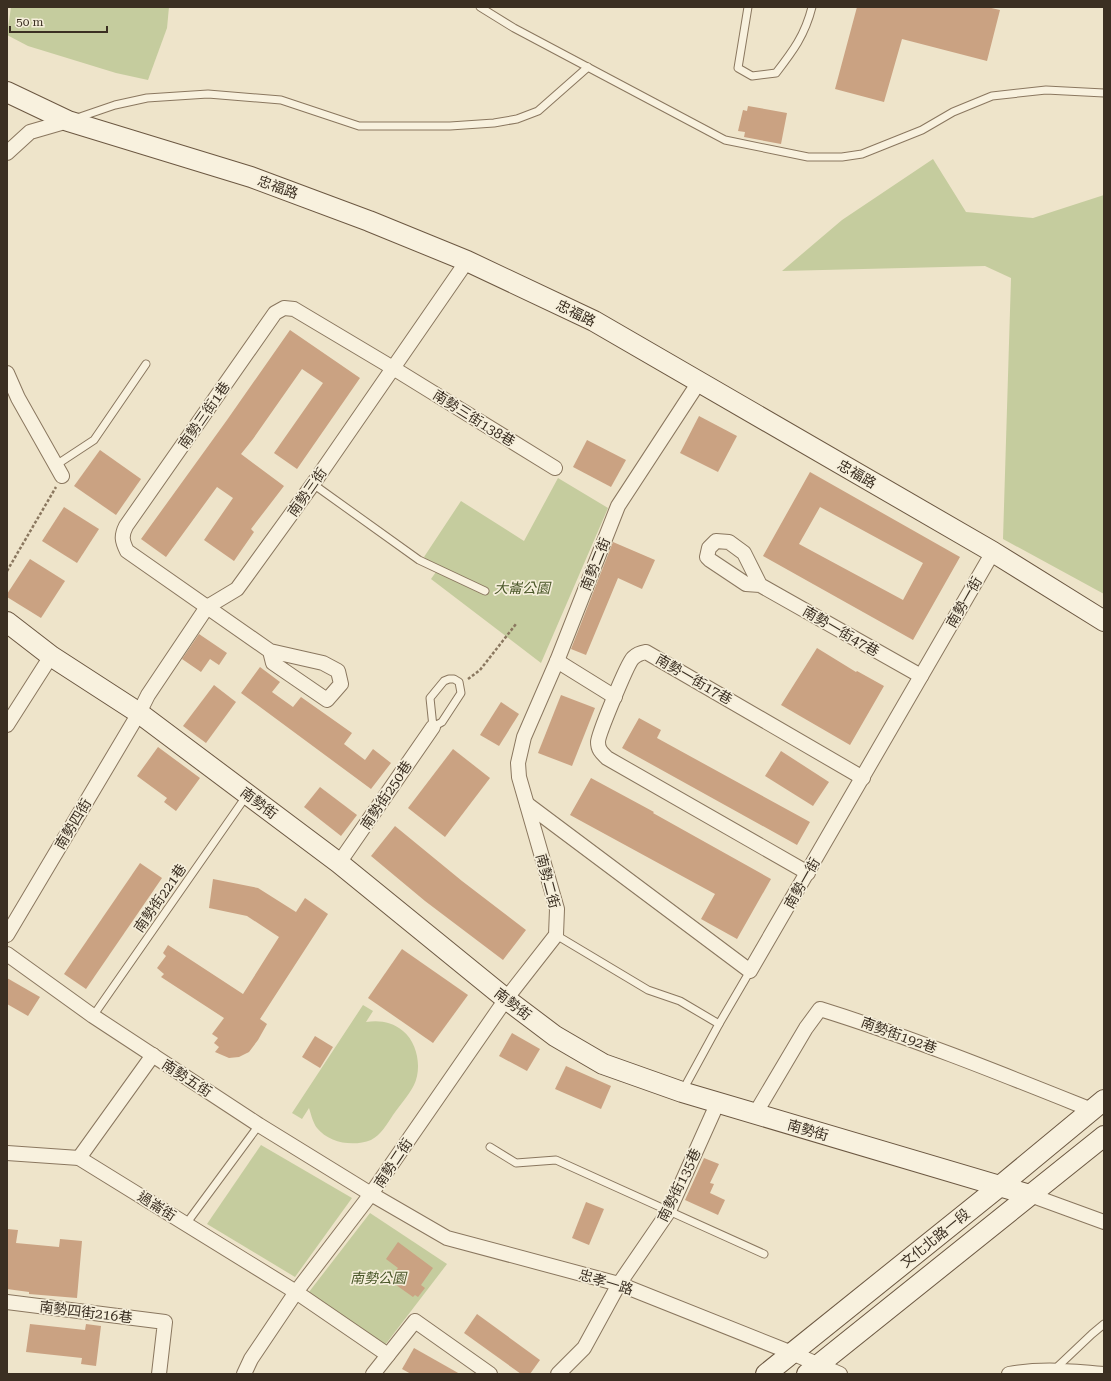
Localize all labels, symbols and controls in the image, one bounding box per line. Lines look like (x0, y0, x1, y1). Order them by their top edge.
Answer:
scale bar (10, 8, 107, 34)
text: 50 m (16, 15, 43, 29)
street label: 忠福路 (256, 172, 300, 202)
street label: 忠福路 (554, 297, 598, 329)
street label: 南勢三街1巷 (175, 379, 233, 451)
street label: 南勢三街138巷 (430, 386, 518, 450)
street label: 忠福路 (835, 457, 879, 491)
street label: 南勢三街 (284, 464, 330, 520)
street label: 南勢二街 (577, 535, 613, 593)
street label: 南勢一街 (943, 574, 985, 630)
park label: 大崙公園 (494, 580, 552, 596)
street label: 南勢一街47巷 (800, 603, 882, 659)
street label: 南勢一街17巷 (653, 651, 735, 707)
street label: 南勢街250巷 (357, 758, 415, 832)
street label: 南勢街 (237, 784, 281, 822)
street label: 南勢四街 (52, 796, 94, 852)
street label: 南勢二街 (533, 852, 563, 910)
street label: 南勢一街 (781, 855, 823, 911)
street label: 南勢街221巷 (131, 861, 189, 935)
street label: 南勢街 (492, 985, 534, 1023)
street label: 南勢街192巷 (859, 1014, 939, 1056)
street label: 南勢五街 (159, 1056, 215, 1100)
street label: 南勢街 (786, 1117, 830, 1143)
street label: 南勢二街 (371, 1135, 415, 1191)
street label: 南勢街135巷 (654, 1146, 704, 1224)
street label: 過崙街 (135, 1188, 179, 1224)
street label: 文化北路一段 (897, 1205, 973, 1271)
street label: 忠孝一路 (577, 1266, 635, 1298)
park label: 南勢公園 (350, 1270, 408, 1286)
street label: 南勢四街216巷 (39, 1298, 133, 1326)

